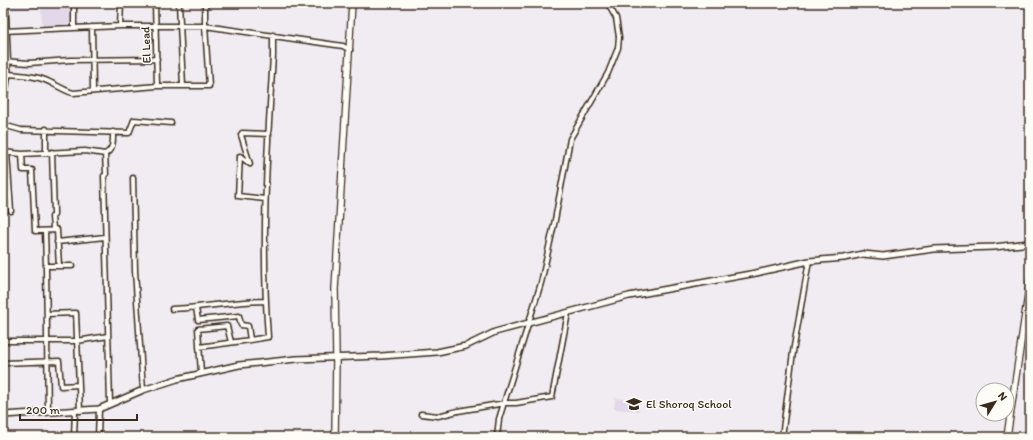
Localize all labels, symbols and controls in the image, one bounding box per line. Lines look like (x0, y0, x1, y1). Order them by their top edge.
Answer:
street label: El Lead (138, 26, 154, 64)
north arrow (975, 382, 1015, 422)
text: N (995, 389, 1010, 403)
school or university icon: El Shoroq School (625, 395, 643, 413)
scale bar (20, 396, 137, 422)
place label: El Shoroq School (646, 397, 732, 411)
text: 200 m (26, 403, 60, 417)

